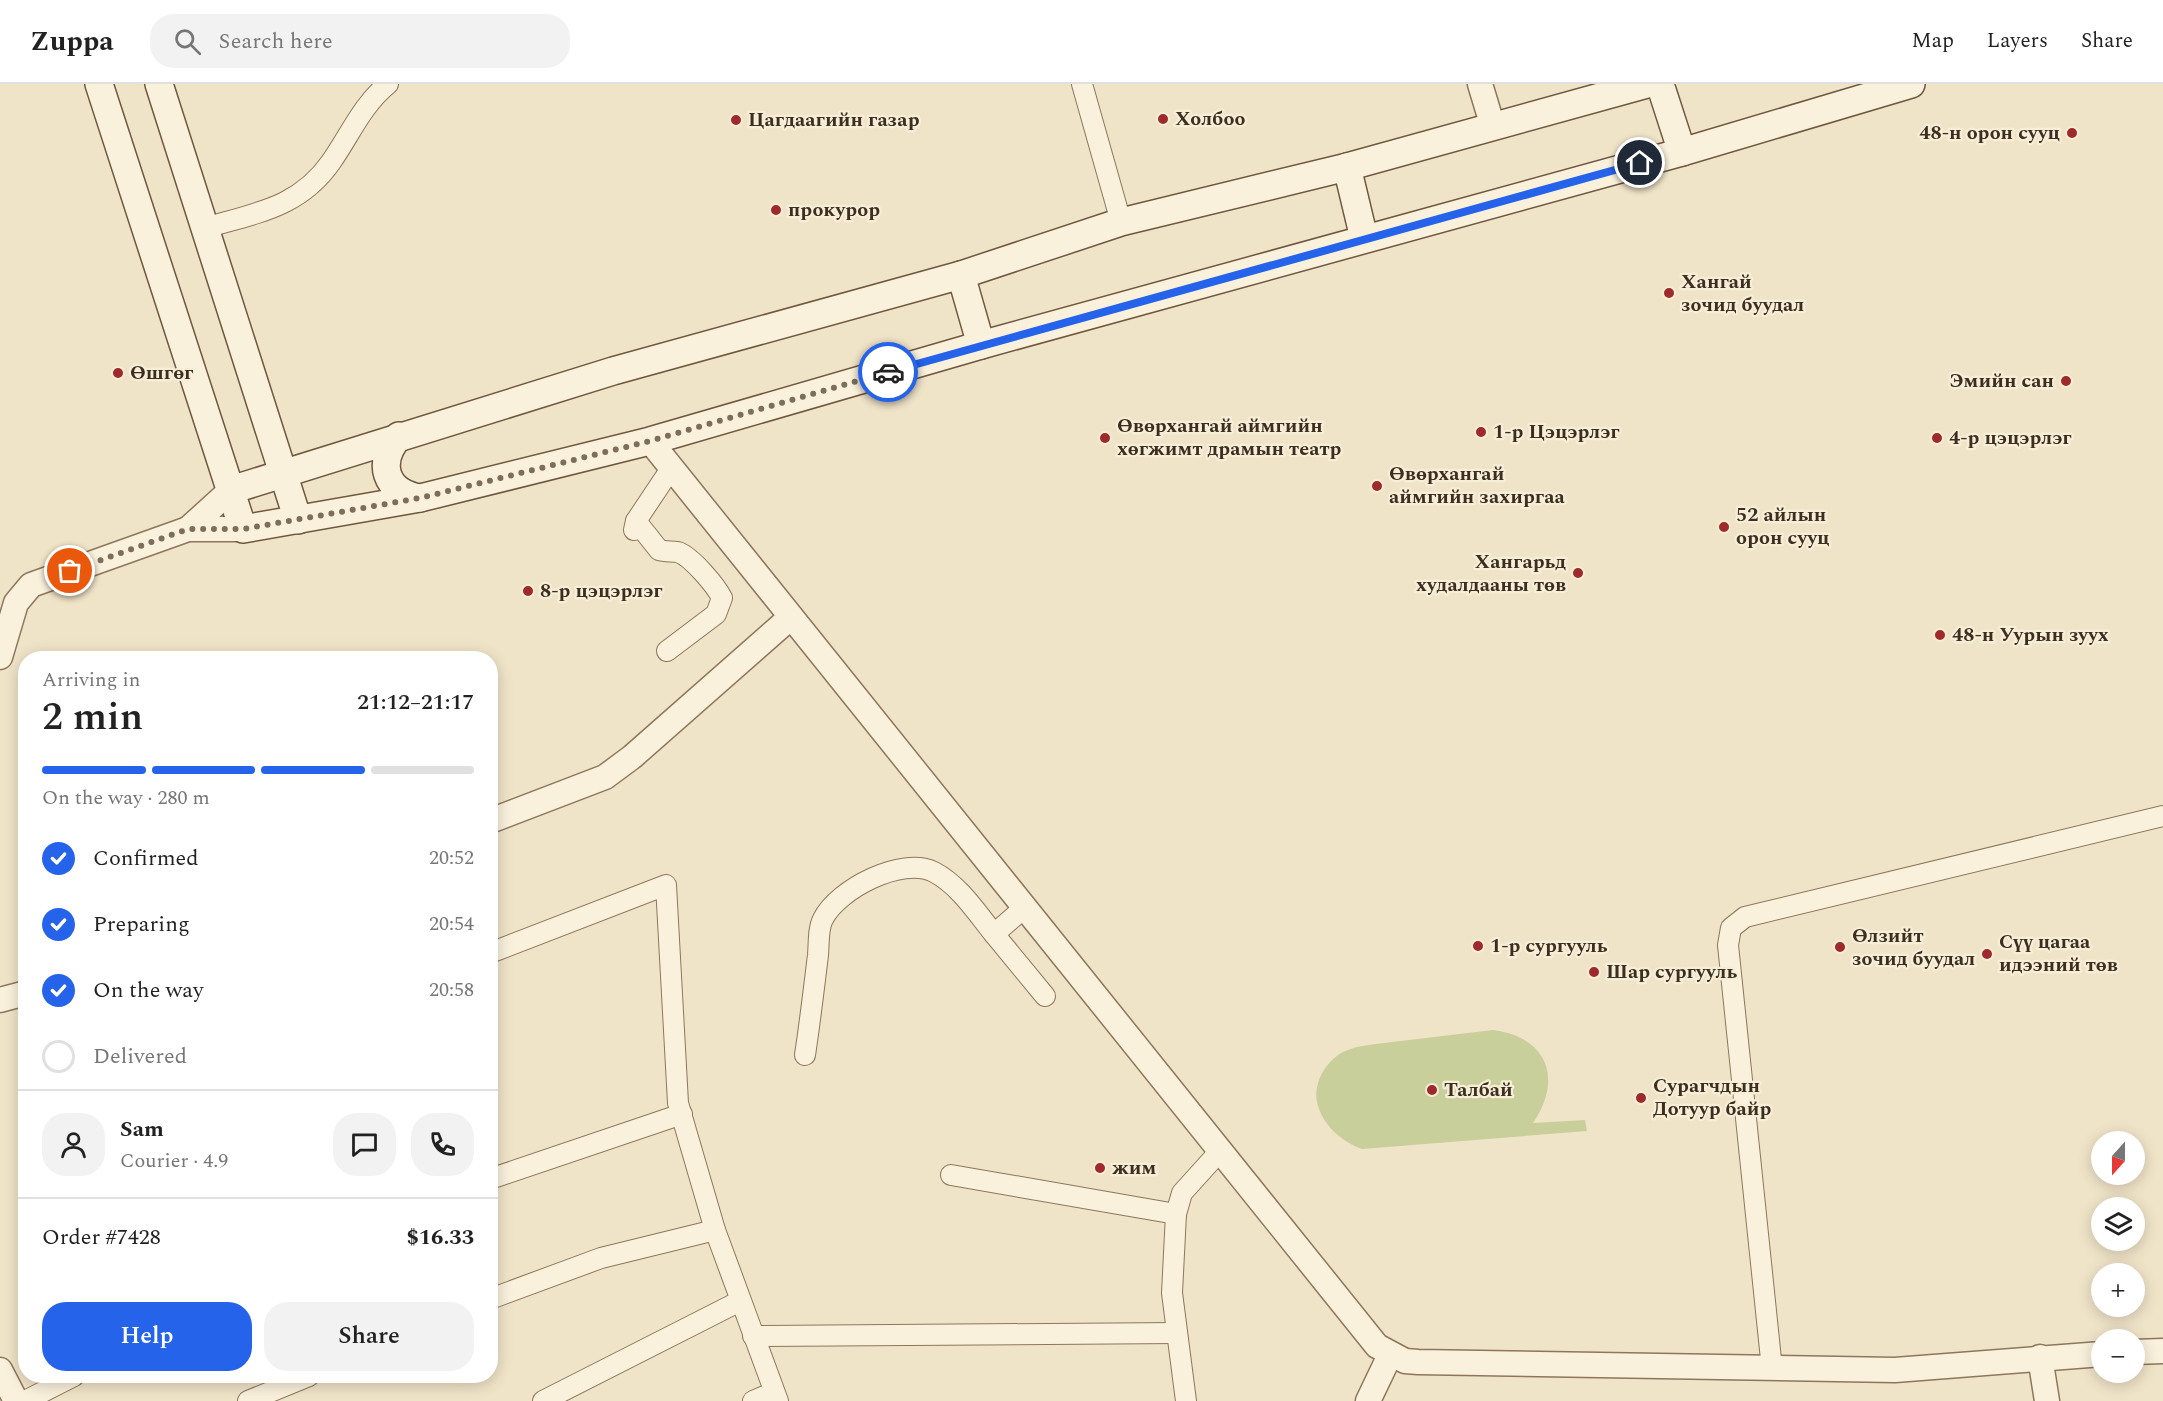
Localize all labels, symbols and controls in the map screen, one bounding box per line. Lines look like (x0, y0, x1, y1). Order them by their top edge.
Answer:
search box (150, 14, 570, 68)
text: Zuppa (30, 20, 114, 63)
icon: search (171, 25, 204, 58)
text: Search here (219, 25, 333, 58)
text: Map (1912, 25, 1954, 57)
text: Layers (1987, 25, 2048, 57)
text: Share (2081, 25, 2133, 57)
place label: Холбоо (1175, 104, 1246, 134)
place label: Цагдаагийн газар (748, 105, 920, 135)
marker: Холбоо (1156, 112, 1170, 126)
marker: Цагдаагийн газар (729, 113, 743, 127)
place label: 48-н орон сууц (1919, 118, 2060, 148)
marker: 48-н орон сууц (2065, 126, 2079, 140)
pin (1614, 137, 1665, 188)
icon: home (1623, 146, 1656, 179)
place label: прокурор (788, 195, 880, 225)
marker: прокурор (769, 203, 783, 217)
place label: Хангай зочид буудал (1681, 267, 1804, 320)
marker: Хангай зочид буудал (1662, 286, 1676, 300)
courier (858, 342, 918, 402)
icon: car (872, 356, 905, 389)
place label: Өшгөг (130, 358, 193, 388)
marker: Өшгөг (111, 366, 125, 380)
place label: Эмийн сан (1949, 366, 2054, 396)
marker: Эмийн сан (2059, 374, 2073, 388)
place label: Өвөрхангай аймгийн хөгжимт драмын театр (1117, 411, 1341, 464)
place label: 1-р Цэцэрлэг (1493, 417, 1620, 447)
place label: 4-р цэцэрлэг (1949, 423, 2072, 453)
marker: 1-р Цэцэрлэг (1474, 425, 1488, 439)
marker: Өвөрхангай аймгийн хөгжимт драмын театр (1098, 431, 1112, 445)
marker: 4-р цэцэрлэг (1930, 431, 1944, 445)
place label: Өвөрхангай аймгийн захиргаа (1389, 459, 1565, 512)
marker: Өвөрхангай аймгийн захиргаа (1370, 479, 1384, 493)
place label: 52 айлын орон сууц (1736, 500, 1829, 553)
marker: 52 айлын орон сууц (1717, 520, 1731, 534)
pin (44, 545, 95, 596)
place label: Хангарьд худалдааны төв (1416, 547, 1566, 600)
icon: bag (53, 554, 86, 587)
marker: Хангарьд худалдааны төв (1571, 566, 1585, 580)
place label: 8-р цэцэрлэг (540, 576, 663, 606)
marker: 8-р цэцэрлэг (521, 584, 535, 598)
place label: 48-н Уурын зуух (1952, 620, 2109, 650)
marker: 48-н Уурын зуух (1933, 628, 1947, 642)
text: Arriving in (42, 665, 140, 695)
text: 21:12–21:17 (357, 686, 474, 719)
text: 2 min (42, 688, 143, 747)
text: On the way · 280 m (42, 783, 210, 813)
icon: check (42, 842, 75, 875)
text: Confirmed (93, 842, 199, 875)
text: 20:52 (429, 843, 474, 873)
icon: check (42, 908, 75, 941)
text: Preparing (93, 908, 190, 941)
text: 20:54 (429, 909, 474, 939)
place label: Өлзийт зочид буудал (1852, 921, 1975, 974)
place label: Сүү цагаа идээний төв (1999, 927, 2118, 980)
place label: 1-р сургууль (1490, 931, 1608, 961)
marker: 1-р сургууль (1471, 939, 1485, 953)
marker: Өлзийт зочид буудал (1833, 940, 1847, 954)
marker: Сүү цагаа идээний төв (1980, 947, 1994, 961)
place label: Шар сургууль (1606, 957, 1738, 987)
marker: Шар сургууль (1587, 965, 1601, 979)
icon: check (42, 974, 75, 1007)
text: On the way (93, 974, 204, 1007)
text: 20:58 (429, 975, 474, 1005)
text: Delivered (93, 1040, 187, 1073)
place label: Сурагчдын Дотуур байр (1653, 1071, 1771, 1124)
place label: Талбай (1444, 1075, 1513, 1105)
marker: Талбай (1425, 1083, 1439, 1097)
marker: Сурагчдын Дотуур байр (1634, 1091, 1648, 1105)
button: person (42, 1113, 105, 1176)
text: Sam (120, 1113, 164, 1146)
button: chat (333, 1113, 396, 1176)
button: phone (411, 1113, 474, 1176)
north arrow (2091, 1131, 2145, 1185)
map controls (2091, 1131, 2145, 1383)
text: Courier · 4.9 (120, 1146, 228, 1176)
place label: жим (1112, 1153, 1157, 1183)
marker: жим (1093, 1161, 1107, 1175)
button: layers (2091, 1197, 2145, 1251)
text: Order #7428 (42, 1221, 161, 1254)
text: $16.33 (406, 1221, 474, 1254)
button: + (2091, 1263, 2145, 1317)
button: Help (42, 1302, 252, 1371)
button: Share (264, 1302, 474, 1371)
button: − (2091, 1329, 2145, 1383)

